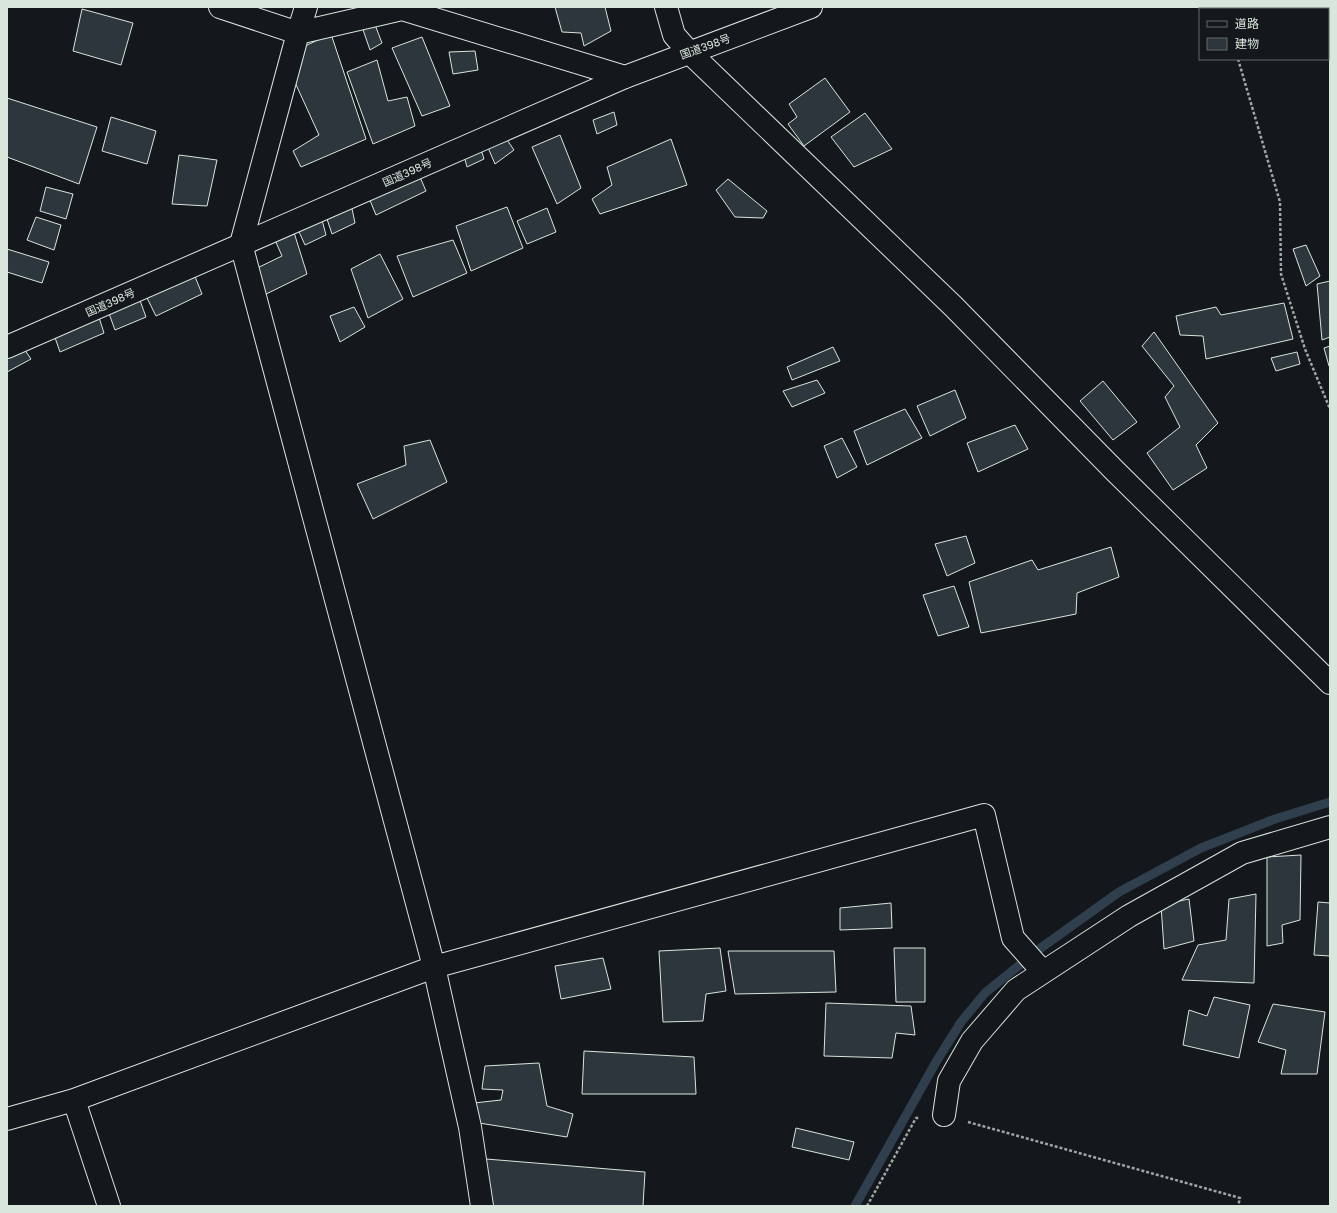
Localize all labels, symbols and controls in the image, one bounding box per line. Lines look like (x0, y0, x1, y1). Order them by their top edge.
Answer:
legend (1199, 8, 1329, 60)
text: 道路 (1235, 16, 1259, 31)
street label: 国道398号 (678, 31, 732, 61)
text: 建物 (1235, 36, 1259, 51)
street label: 国道398号 (380, 155, 434, 189)
street label: 国道398号 (83, 285, 137, 319)

